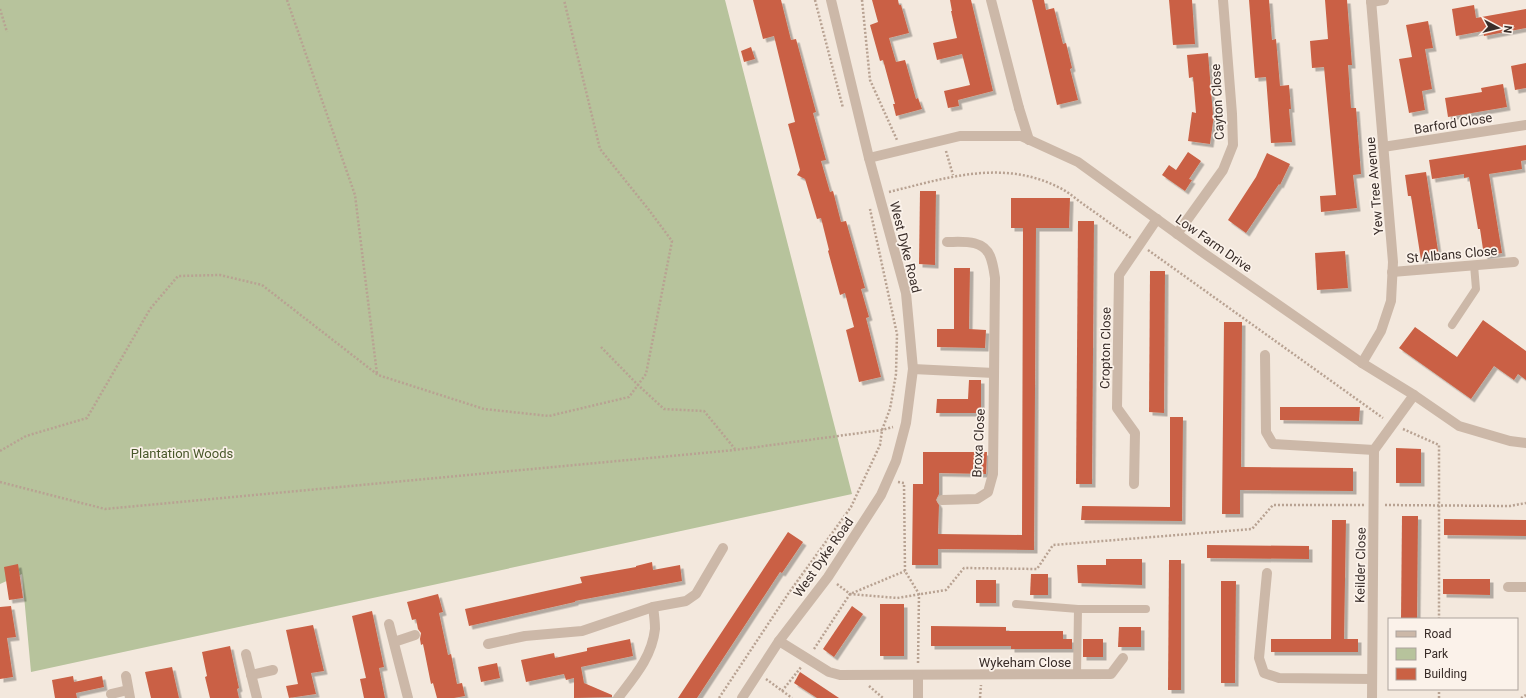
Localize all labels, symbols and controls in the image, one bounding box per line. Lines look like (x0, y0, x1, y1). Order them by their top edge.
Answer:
north arrow (1478, 8, 1518, 48)
text: N (1500, 25, 1514, 34)
street label: Cayton Close (1208, 63, 1227, 140)
street label: Barford Close (1413, 110, 1493, 137)
street label: Yew Tree Avenue (1363, 136, 1386, 235)
street label: West Dyke Road (887, 200, 924, 294)
street label: Low Farm Drive (1173, 212, 1255, 275)
street label: St Albans Close (1406, 243, 1498, 266)
street label: Cropton Close (1097, 307, 1114, 389)
street label: Broxa Close (969, 408, 988, 478)
park label: Plantation Woods (131, 446, 233, 461)
street label: West Dyke Road (790, 515, 856, 600)
street label: Keilder Close (1352, 527, 1369, 603)
legend (1388, 618, 1518, 690)
text: Road (1424, 627, 1452, 641)
text: Park (1424, 647, 1449, 661)
street label: Wykeham Close (979, 655, 1071, 670)
text: Building (1424, 667, 1467, 681)

